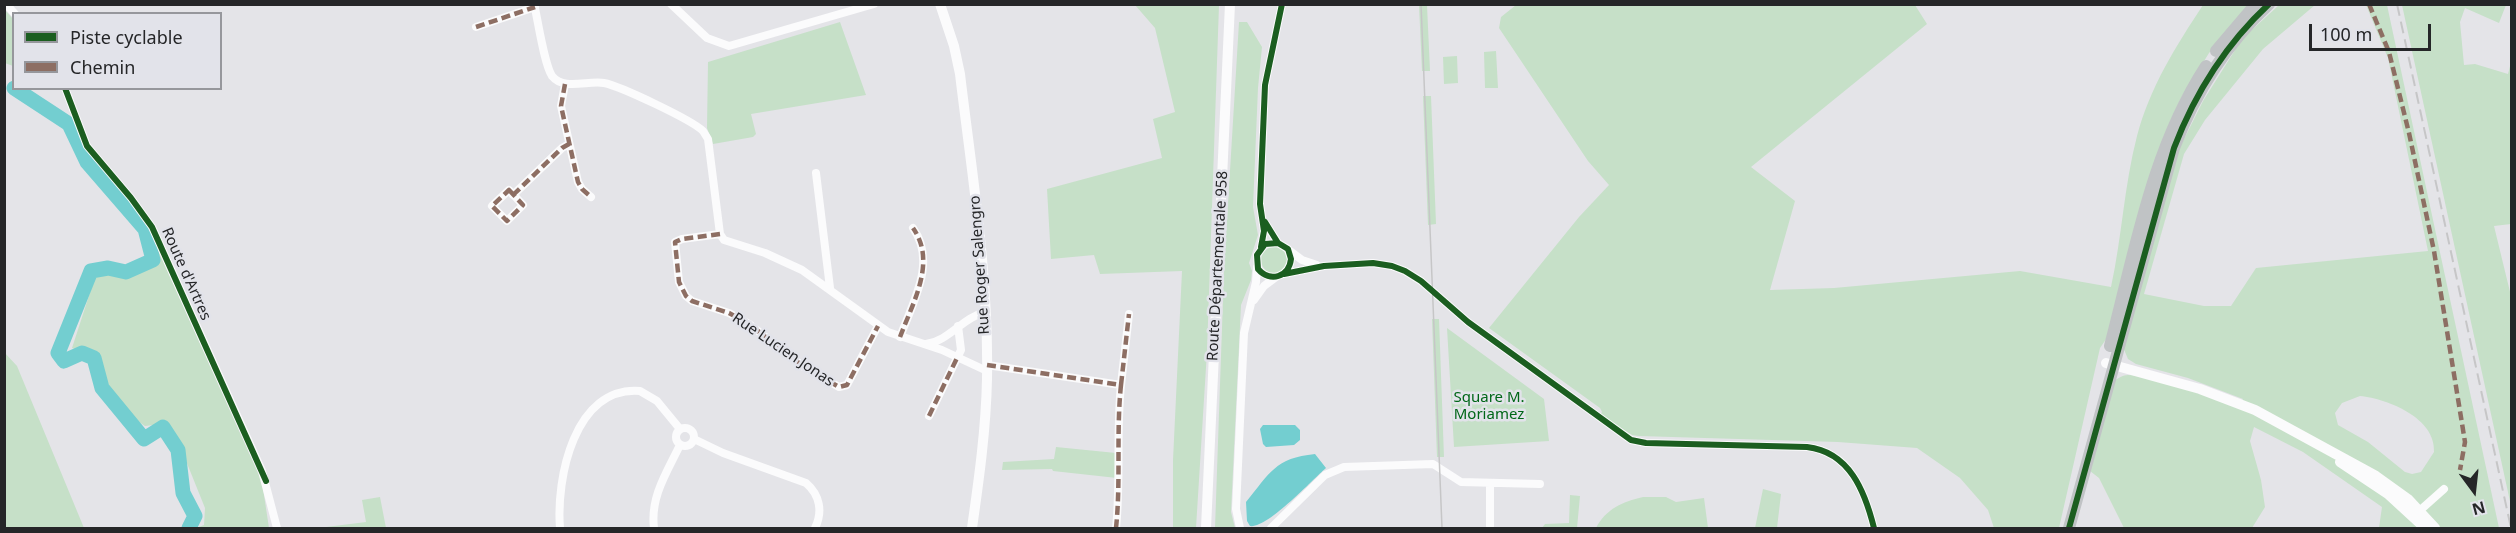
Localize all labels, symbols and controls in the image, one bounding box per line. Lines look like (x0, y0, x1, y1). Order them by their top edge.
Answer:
legend (12, 12, 222, 90)
scale bar (2312, 12, 2434, 50)
text: 100 m (2320, 22, 2372, 46)
text: Piste cyclable (70, 25, 183, 49)
text: Chemin (70, 55, 135, 79)
street label: Route Départementale 958 (1204, 171, 1232, 361)
street label: Rue Roger Salengro (966, 195, 994, 335)
street label: Route d'Artres (157, 225, 215, 323)
street label: Rue Lucien Jonas (729, 309, 837, 391)
park label: Square M. Moriamez (1453, 389, 1525, 424)
north arrow (2444, 461, 2504, 521)
text: N (2470, 496, 2488, 521)

